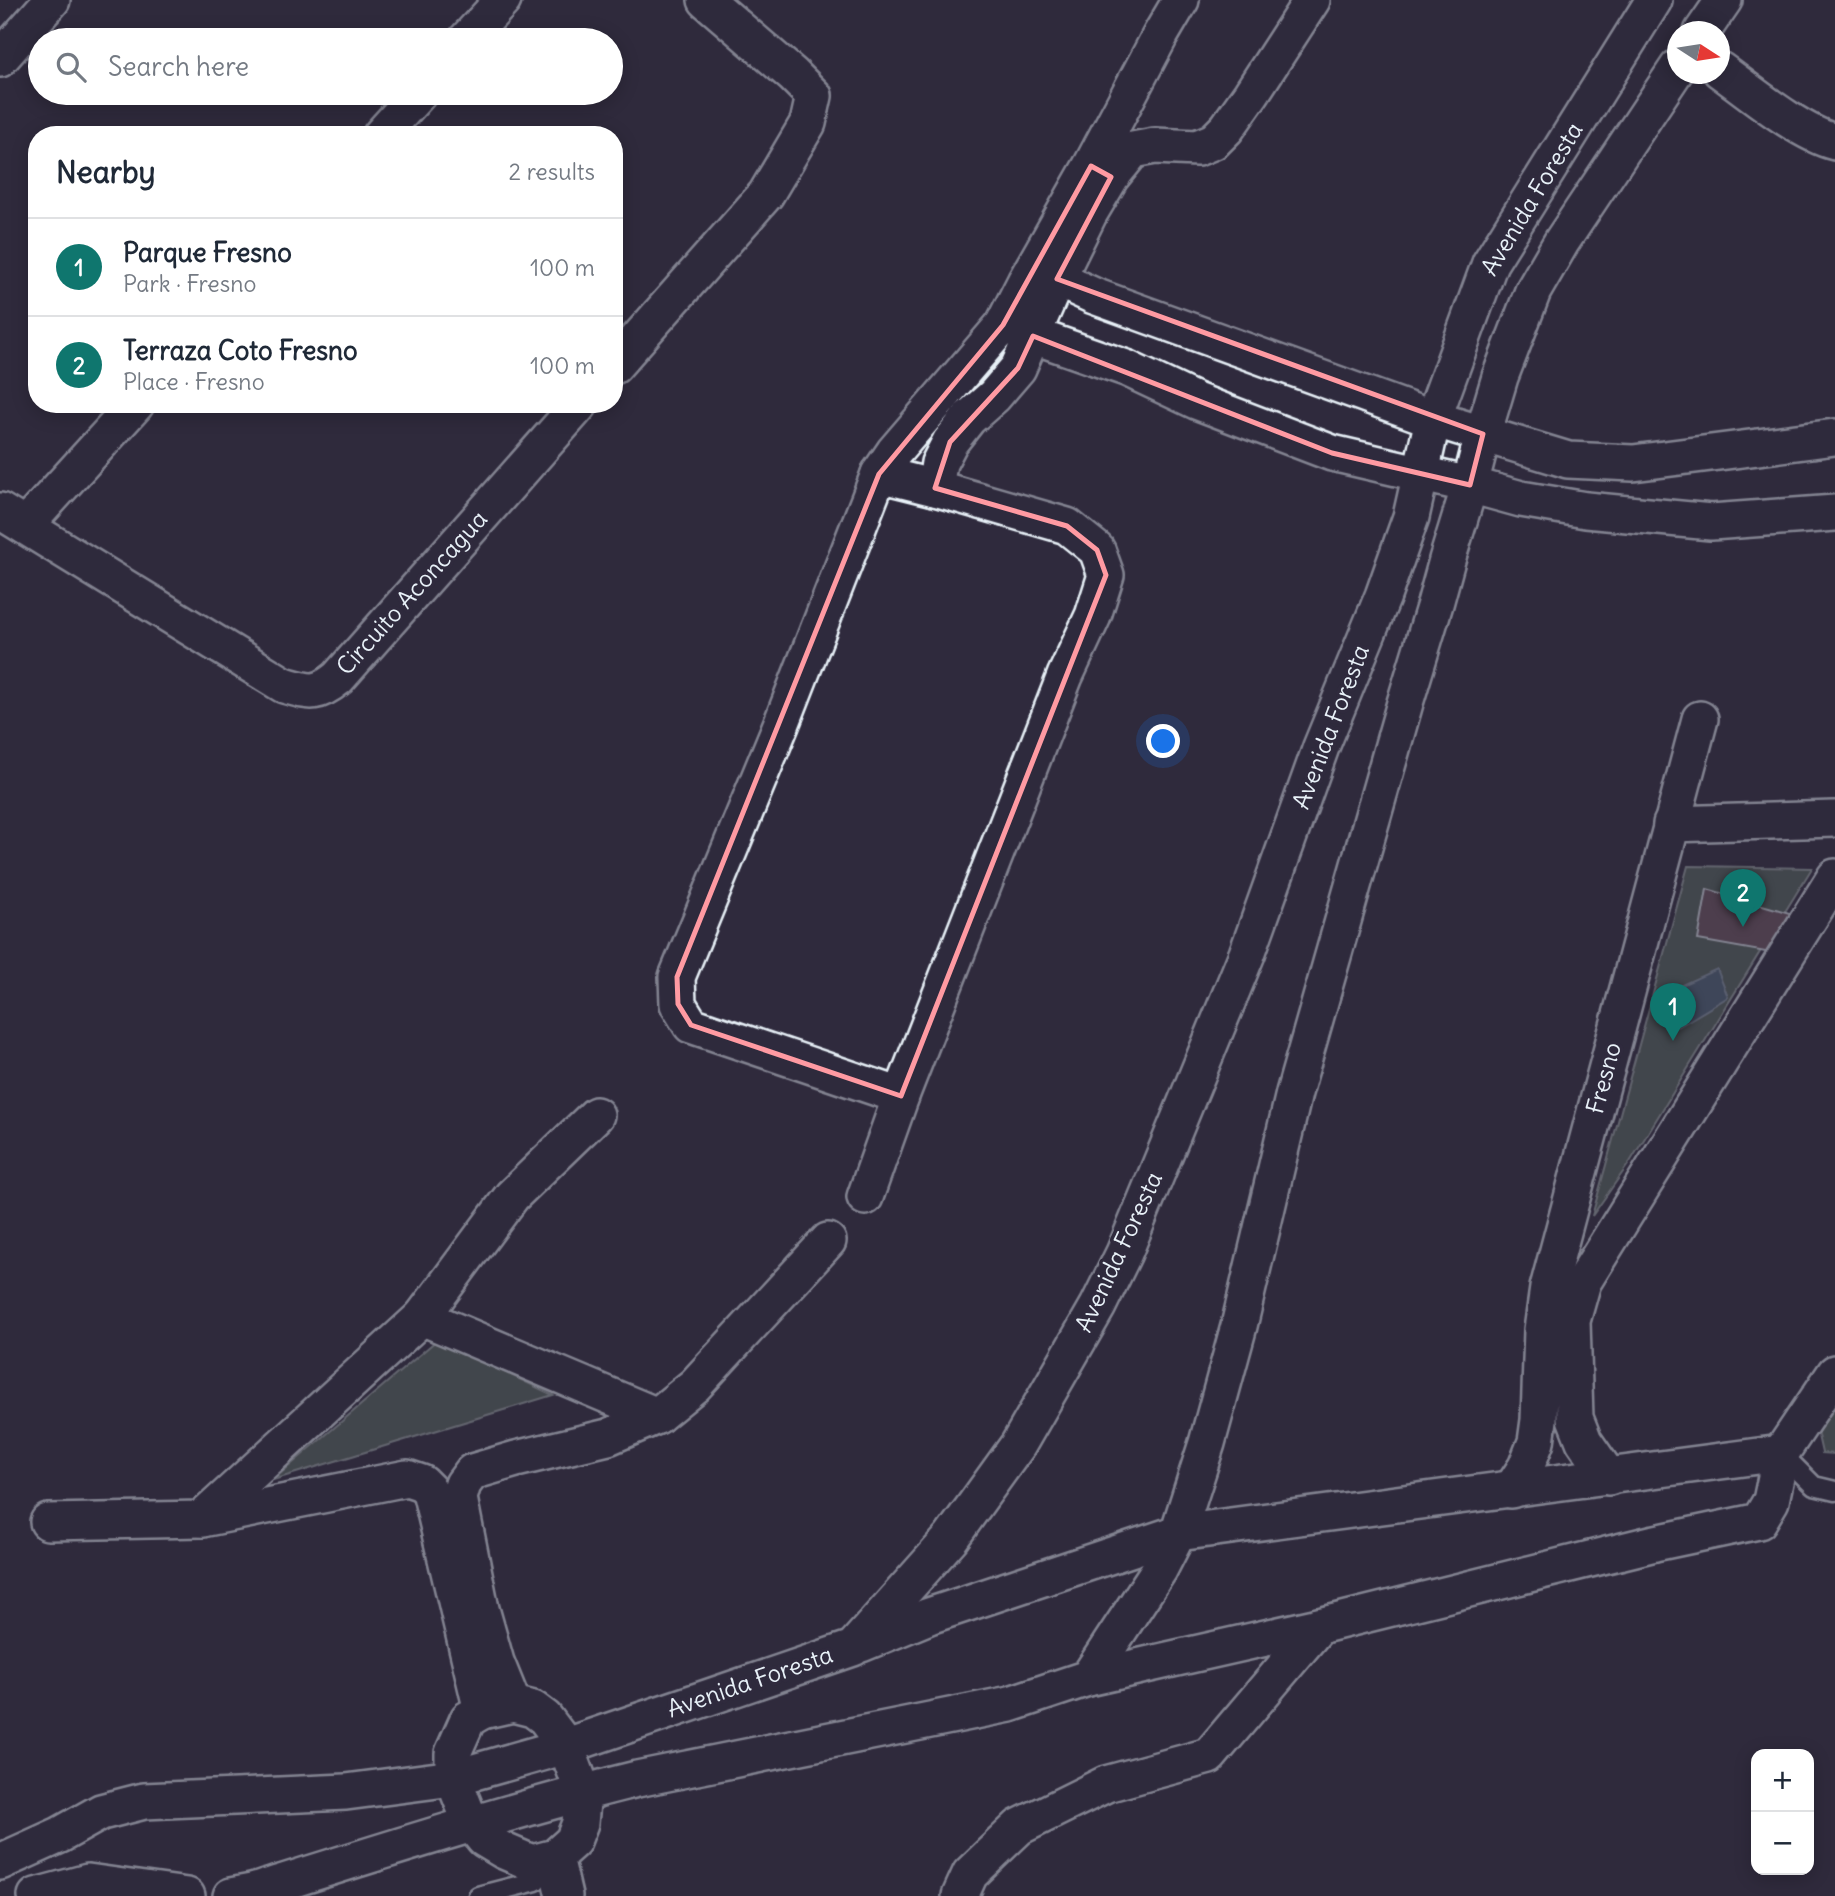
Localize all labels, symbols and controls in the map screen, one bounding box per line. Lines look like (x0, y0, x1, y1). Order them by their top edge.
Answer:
north arrow (1667, 21, 1730, 84)
search box (28, 28, 623, 105)
icon: search (52, 48, 90, 86)
text: Search here (108, 50, 249, 83)
street label: Avenida Foresta (1474, 116, 1589, 281)
text: Nearby (56, 153, 156, 191)
text: 2 results (509, 157, 595, 186)
text: Parque Fresno (123, 236, 292, 269)
text: 1 (74, 253, 84, 282)
text: 100 m (530, 253, 595, 282)
text: Park · Fresno (123, 269, 256, 298)
text: Terraza Coto Fresno (123, 334, 358, 367)
text: 2 (73, 351, 85, 380)
text: 100 m (530, 351, 595, 380)
text: Place · Fresno (123, 367, 265, 396)
street label: Circuito Aconcagua (329, 504, 493, 681)
street label: Avenida Foresta (1285, 640, 1375, 813)
your location (1146, 724, 1180, 758)
pin: 2 (1720, 869, 1766, 927)
pin: 1 (1650, 983, 1696, 1041)
street label: Fresno (1579, 1039, 1627, 1117)
street label: Avenida Foresta (1068, 1167, 1168, 1336)
street label: Avenida Foresta (663, 1639, 837, 1723)
map controls (1751, 1749, 1814, 1875)
button: + (1751, 1749, 1814, 1812)
button: − (1751, 1812, 1814, 1875)

